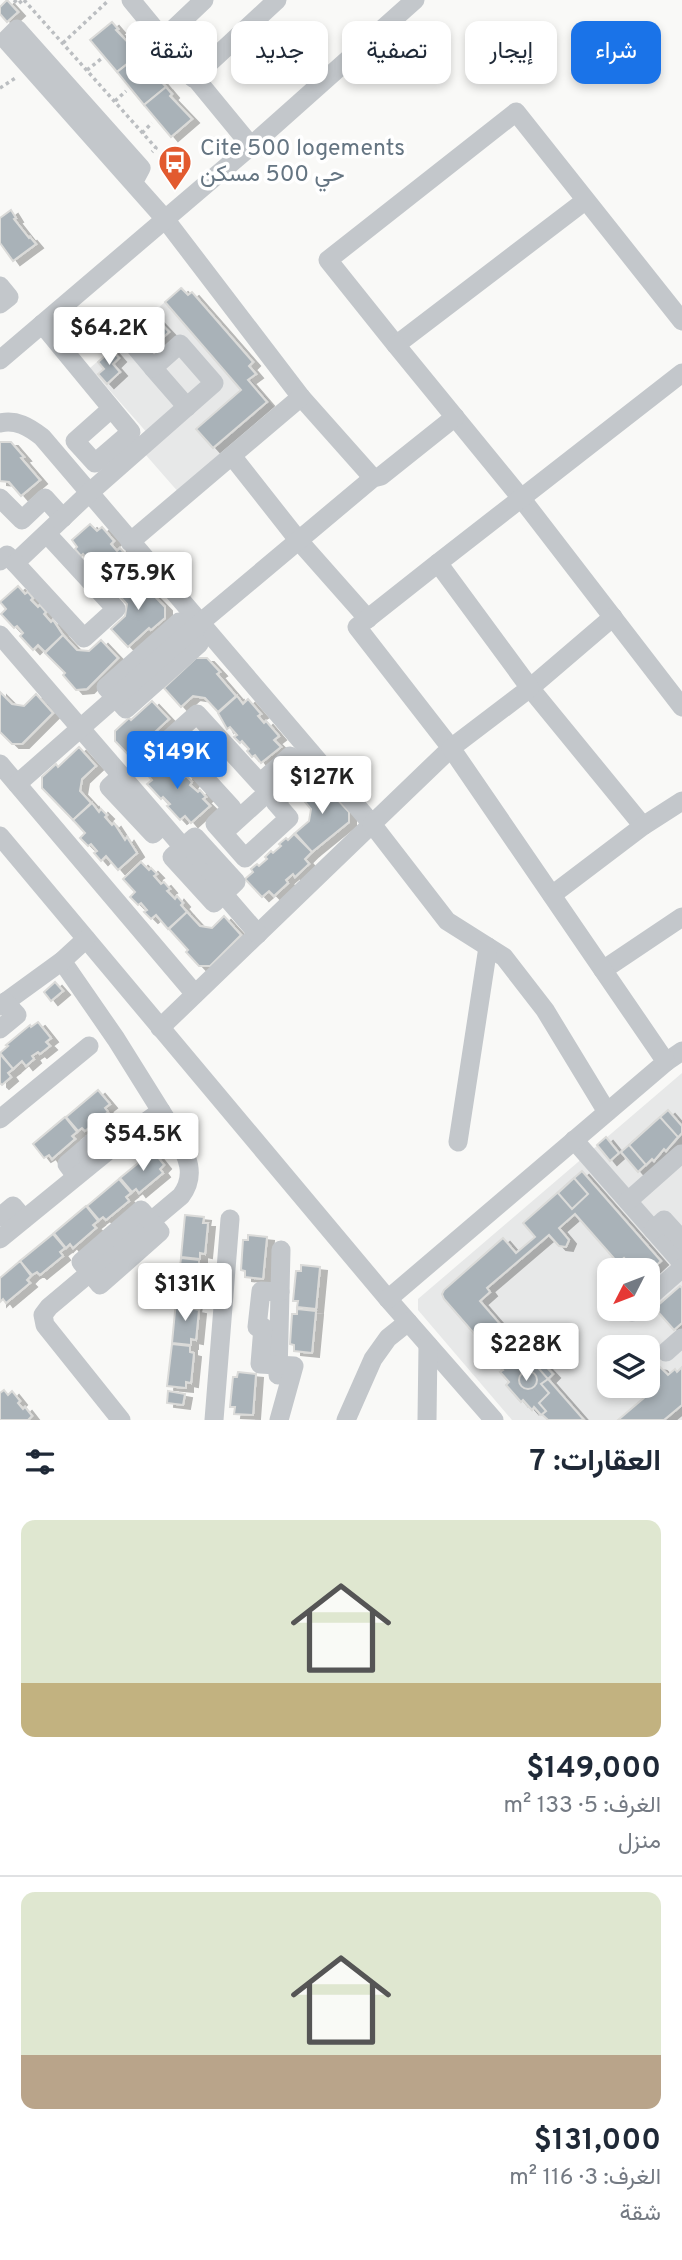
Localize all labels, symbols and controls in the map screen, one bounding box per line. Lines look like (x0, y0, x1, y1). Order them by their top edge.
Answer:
chip: شقة (126, 21, 217, 84)
chip: جديد (231, 21, 328, 84)
chip: تصفية (342, 21, 451, 84)
chip: إيجار (465, 21, 557, 84)
chip: شراء (571, 21, 661, 84)
place label: Cite 500 logements حي 500 مسكن (200, 135, 405, 192)
bus stop icon: Cite 500 logements حي 500 مسكن (156, 143, 194, 192)
pin: $64.2K (52, 308, 166, 367)
text: $64.2K (70, 315, 148, 344)
pin: $75.9K (81, 552, 195, 612)
text: $75.9K (100, 560, 176, 589)
pin: $149K (128, 732, 226, 791)
text: $149K (143, 739, 211, 768)
pin: $127K (273, 756, 371, 816)
text: $127K (289, 764, 355, 793)
pin: $54.5K (86, 1114, 200, 1173)
text: $54.5K (103, 1121, 183, 1150)
north arrow (597, 1258, 660, 1321)
map controls (597, 1258, 660, 1398)
pin: $131K (136, 1264, 234, 1323)
text: $131K (154, 1271, 216, 1300)
pin: $228K (477, 1324, 575, 1383)
text: $228K (490, 1331, 562, 1360)
button: layers (597, 1335, 660, 1398)
icon: filters (21, 1443, 59, 1481)
text: العقارات: 7 (530, 1444, 661, 1481)
icon: home (278, 1565, 404, 1691)
text: $149,000 (526, 1751, 661, 1788)
text: الغرف: 5 · 133 m² (503, 1792, 661, 1821)
text: منزل (618, 1828, 661, 1857)
icon: home (278, 1937, 404, 2063)
text: $131,000 (534, 2123, 661, 2160)
text: الغرف: 3 · 116 m² (509, 2164, 661, 2193)
text: شقة (619, 2200, 661, 2229)

